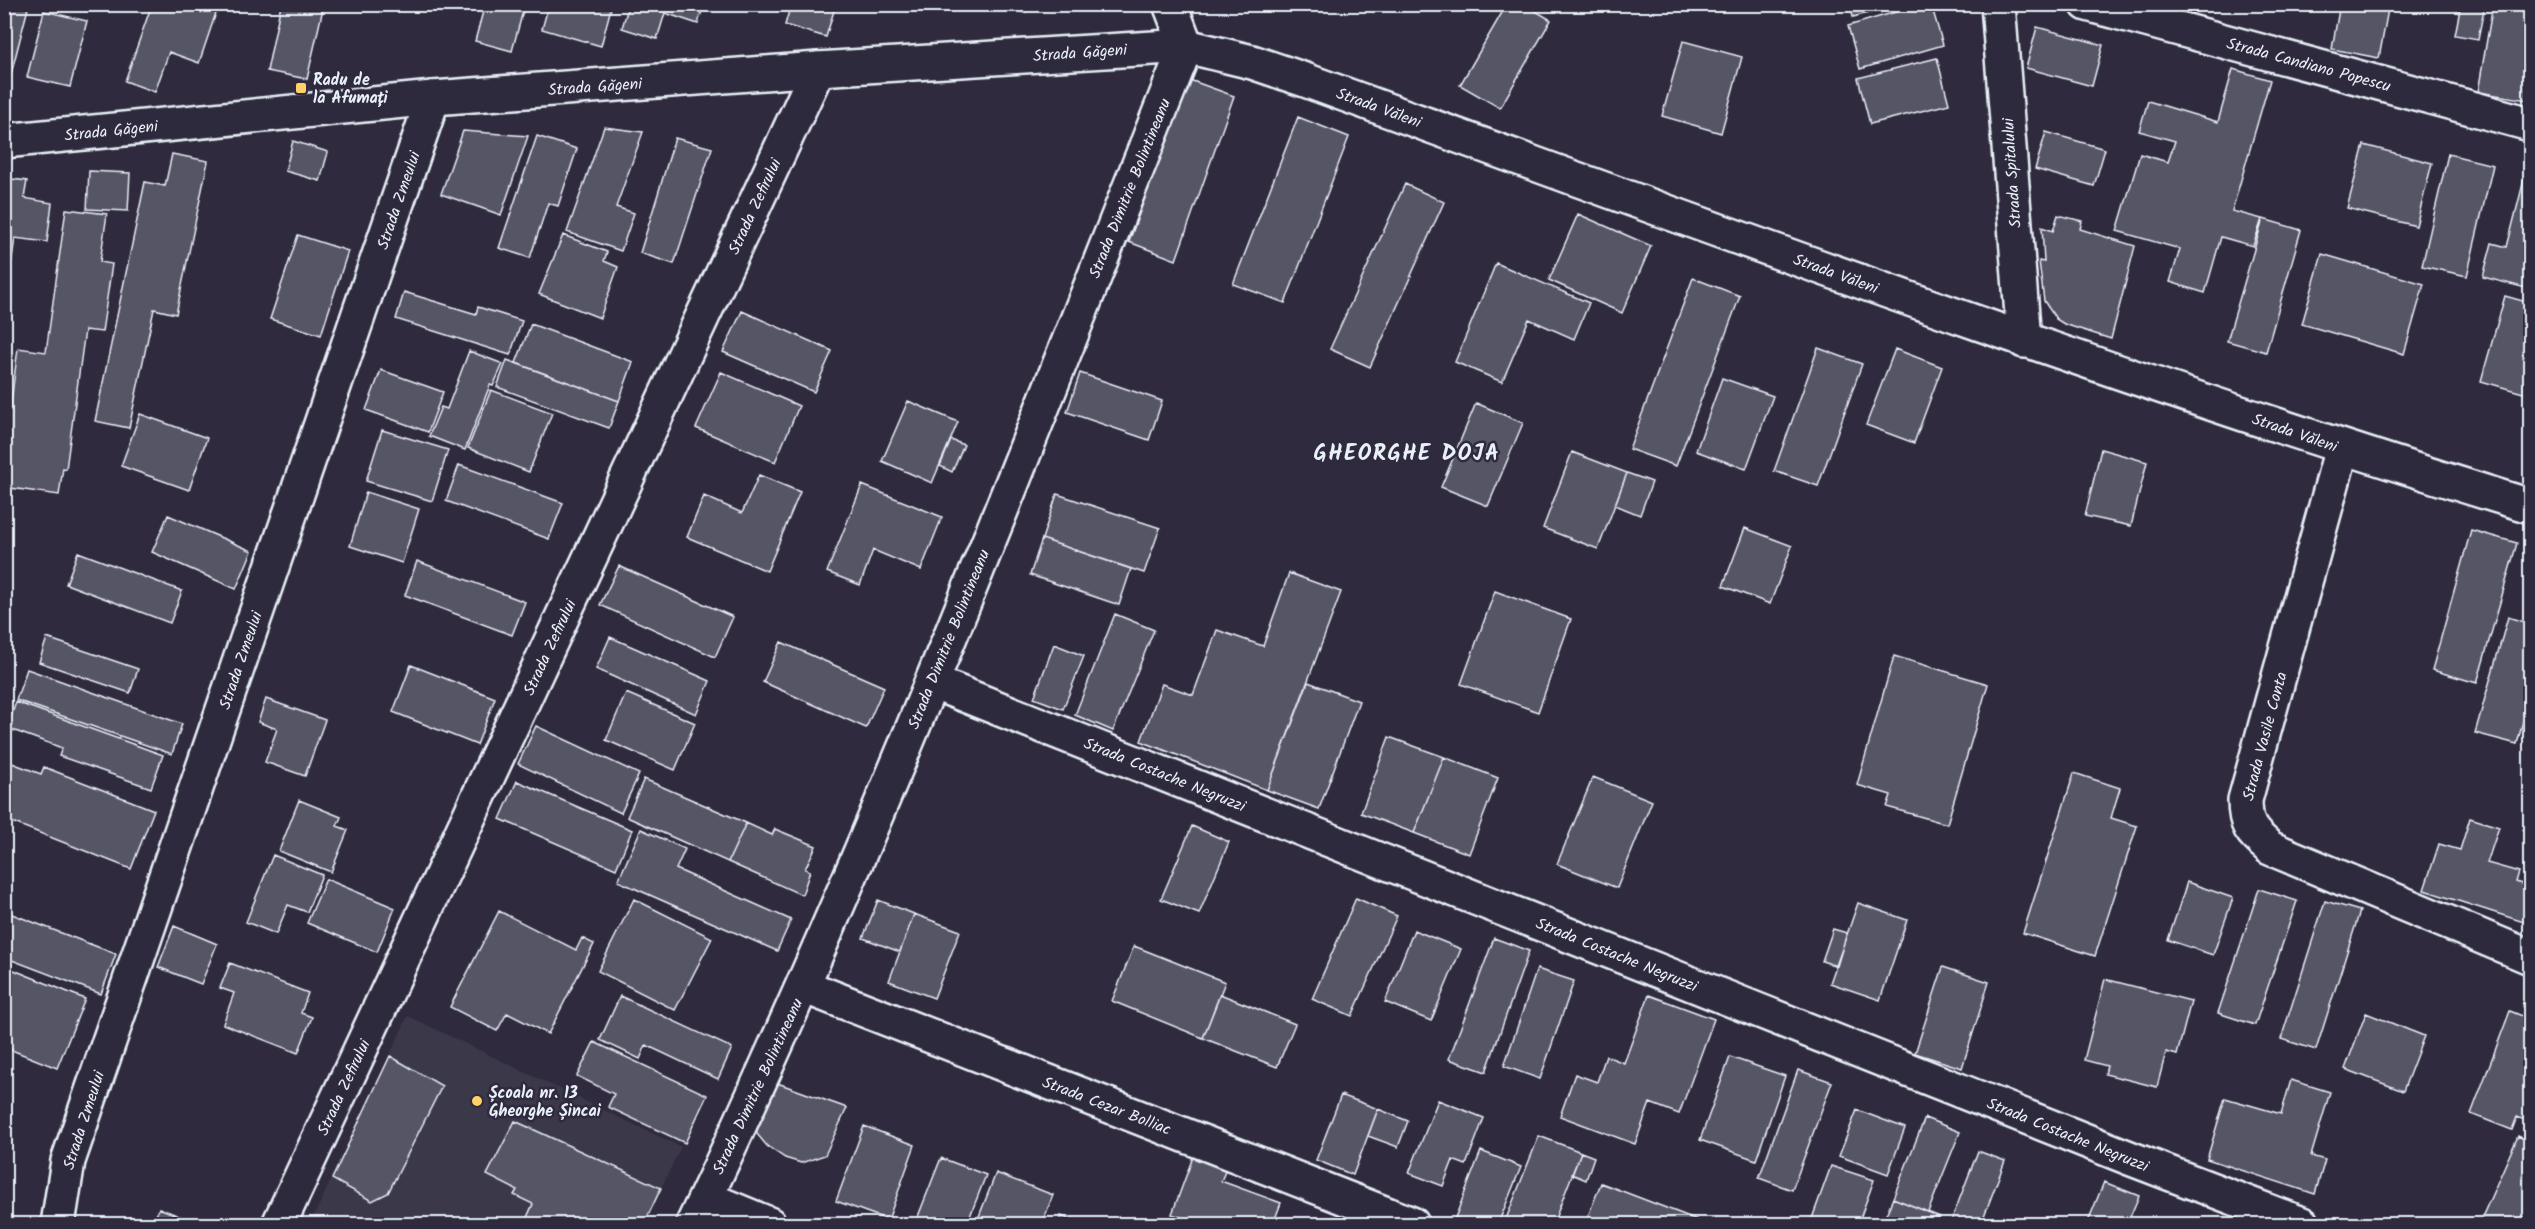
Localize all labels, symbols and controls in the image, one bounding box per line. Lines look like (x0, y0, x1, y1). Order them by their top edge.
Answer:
street label: Strada Candiano Popescu (2224, 32, 2394, 99)
street label: Strada Găgeni (1032, 38, 1129, 69)
place label: Radu de la Afumați (313, 68, 388, 111)
street label: Strada Găgeni (547, 72, 644, 103)
marker: Radu de la Afumați (294, 81, 308, 95)
street label: Strada Văleni (1332, 81, 1426, 136)
street label: Strada Dimitrie Bolintineanu (1083, 95, 1178, 282)
street label: Strada Găgeni (63, 114, 160, 149)
street label: Strada Spitalului (1996, 116, 2029, 229)
street label: Strada Zmeului (371, 147, 428, 253)
street label: Strada Zefirului (722, 153, 789, 259)
street label: Strada Văleni (1789, 247, 1883, 302)
street label: Strada Văleni (2248, 407, 2342, 460)
district label: GHEORGHE DOJA (1314, 437, 1500, 472)
street label: Strada Dimitrie Bolintineanu (902, 546, 997, 733)
street label: Strada Zefirului (517, 594, 584, 700)
street label: Strada Zmeului (213, 607, 270, 713)
street label: Strada Vasile Conta (2236, 669, 2295, 804)
street label: Strada Costache Negruzzi (1080, 731, 1250, 820)
street label: Strada Costache Negruzzi (1532, 911, 1702, 1000)
street label: Strada Dimitrie Bolintineanu (706, 994, 810, 1179)
street label: Strada Zefirului (311, 1034, 378, 1140)
street label: Strada Zmeului (57, 1067, 112, 1173)
street label: Strada Cezar Bolliac (1038, 1070, 1174, 1142)
place label: Școala nr. 13 Gheorghe Șincai (489, 1081, 602, 1124)
street label: Strada Costache Negruzzi (1983, 1091, 2153, 1180)
marker: Școala nr. 13 Gheorghe Șincai (470, 1094, 484, 1108)

